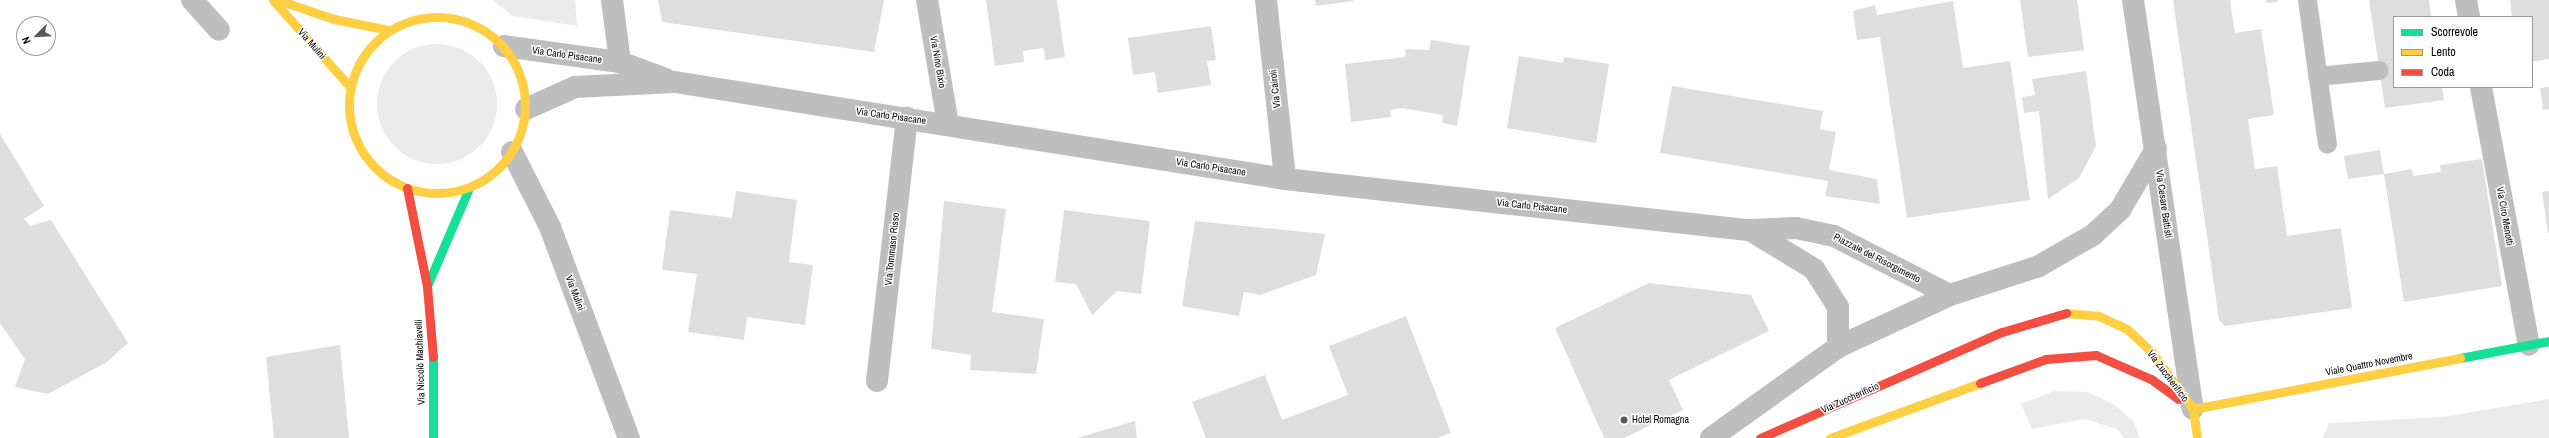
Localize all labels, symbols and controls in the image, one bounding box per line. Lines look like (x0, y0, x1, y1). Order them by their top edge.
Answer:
north arrow (16, 16, 56, 56)
legend (2393, 16, 2533, 88)
text: Scorrevole (2431, 24, 2478, 40)
street label: Via Mulini (295, 26, 329, 62)
text: N (18, 35, 34, 46)
street label: Via Nino Bixio (928, 35, 948, 89)
street label: Via Carlo Pisacane (531, 44, 603, 66)
text: Lento (2431, 44, 2456, 60)
text: Coda (2431, 64, 2455, 80)
street label: Via Cairoli (1267, 69, 1283, 109)
street label: Via Carlo Pisacane (855, 105, 927, 127)
street label: Via Carlo Pisacane (1175, 156, 1247, 178)
street label: Via Cesare Battisti (2153, 169, 2175, 239)
street label: Via Ciro Menotti (2494, 186, 2516, 246)
street label: Via Carlo Pisacane (1496, 196, 1568, 216)
street label: Via Tommaso Risso (882, 212, 902, 286)
street label: Piazzale del Risorgimento (1831, 231, 1923, 285)
street label: Via Mulini (563, 274, 587, 312)
street label: Via Niccolò Machiavelli (413, 319, 427, 405)
street label: Via Zuccherificio (2145, 348, 2191, 404)
street label: Viale Quattro Novembre (2325, 350, 2413, 378)
street label: Via Zuccherificio (1819, 380, 1881, 416)
place label: Hotel Romagna (1632, 414, 1689, 426)
marker: Hotel Romagna (1619, 415, 1629, 425)

